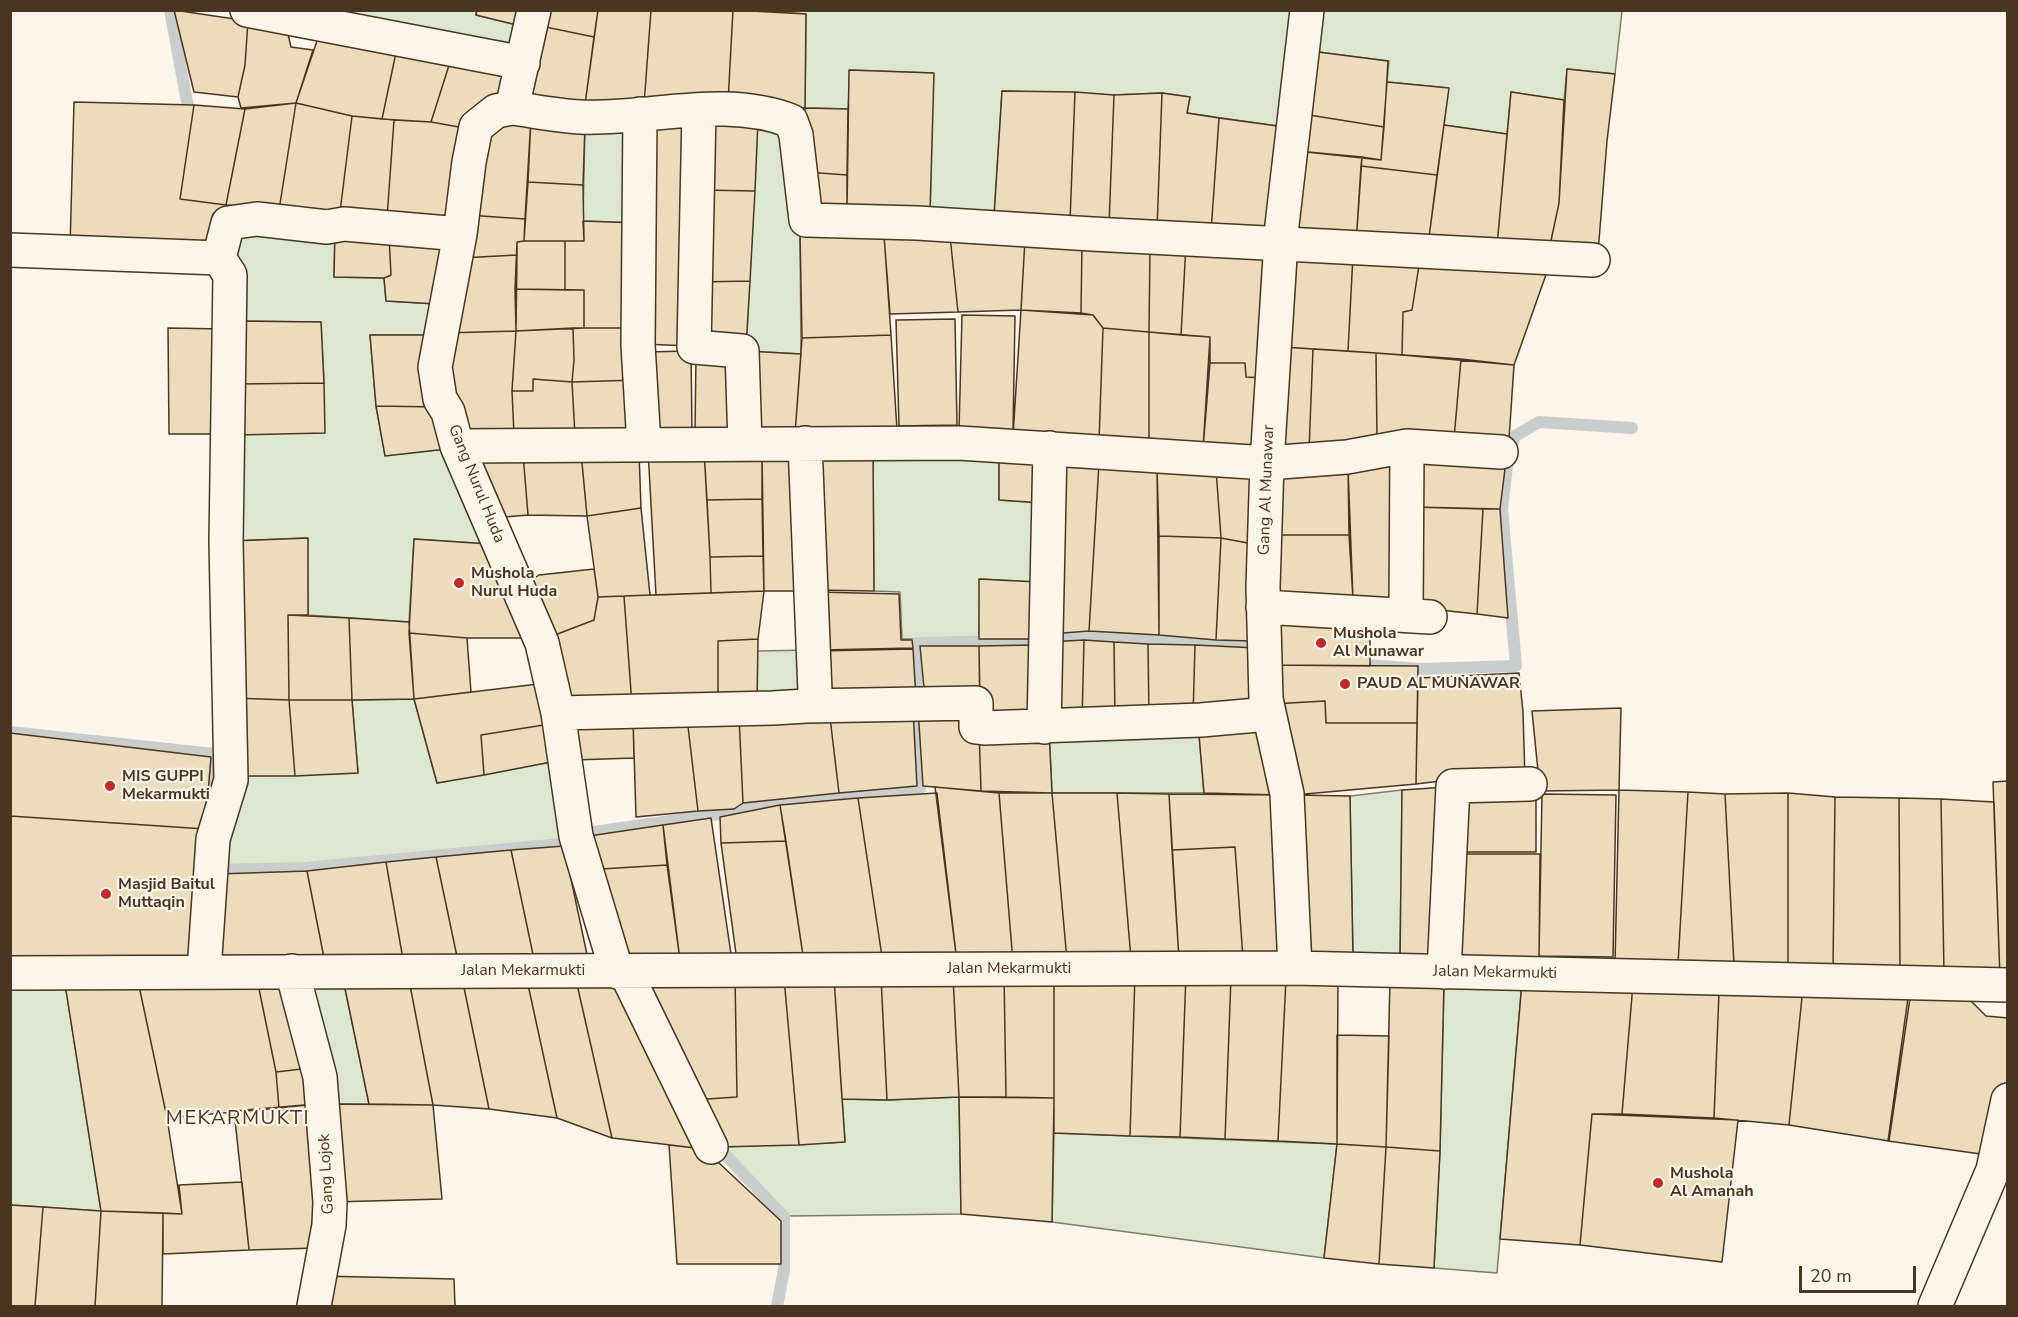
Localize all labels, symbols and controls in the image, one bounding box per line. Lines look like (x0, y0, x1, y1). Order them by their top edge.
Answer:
street label: Gang Nurul Huda (443, 422, 509, 546)
street label: Gang Al Munawar (1255, 424, 1279, 556)
place label: Mushola Nurul Huda (471, 564, 557, 602)
marker: Mushola Nurul Huda (452, 576, 466, 590)
place label: Mushola Al Munawar (1333, 624, 1424, 662)
marker: Mushola Al Munawar (1314, 636, 1328, 650)
place label: PAUD AL MUNAWAR (1357, 674, 1520, 694)
marker: PAUD AL MUNAWAR (1338, 677, 1352, 691)
place label: MIS GUPPI Mekarmukti (122, 767, 210, 805)
marker: MIS GUPPI Mekarmukti (103, 779, 117, 793)
place label: Masjid Baitul Muttaqin (118, 875, 215, 913)
marker: Masjid Baitul Muttaqin (99, 887, 113, 901)
street label: Jalan Mekarmukti (947, 959, 1071, 979)
street label: Jalan Mekarmukti (461, 961, 585, 981)
street label: Jalan Mekarmukti (1433, 962, 1557, 984)
district label: MEKARMUKTI (166, 1107, 310, 1131)
street label: Gang Lojok (315, 1133, 339, 1215)
place label: Mushola Al Amanah (1670, 1164, 1753, 1202)
marker: Mushola Al Amanah (1651, 1176, 1665, 1190)
scale bar (1802, 1254, 1919, 1292)
text: 20 m (1810, 1264, 1852, 1288)

